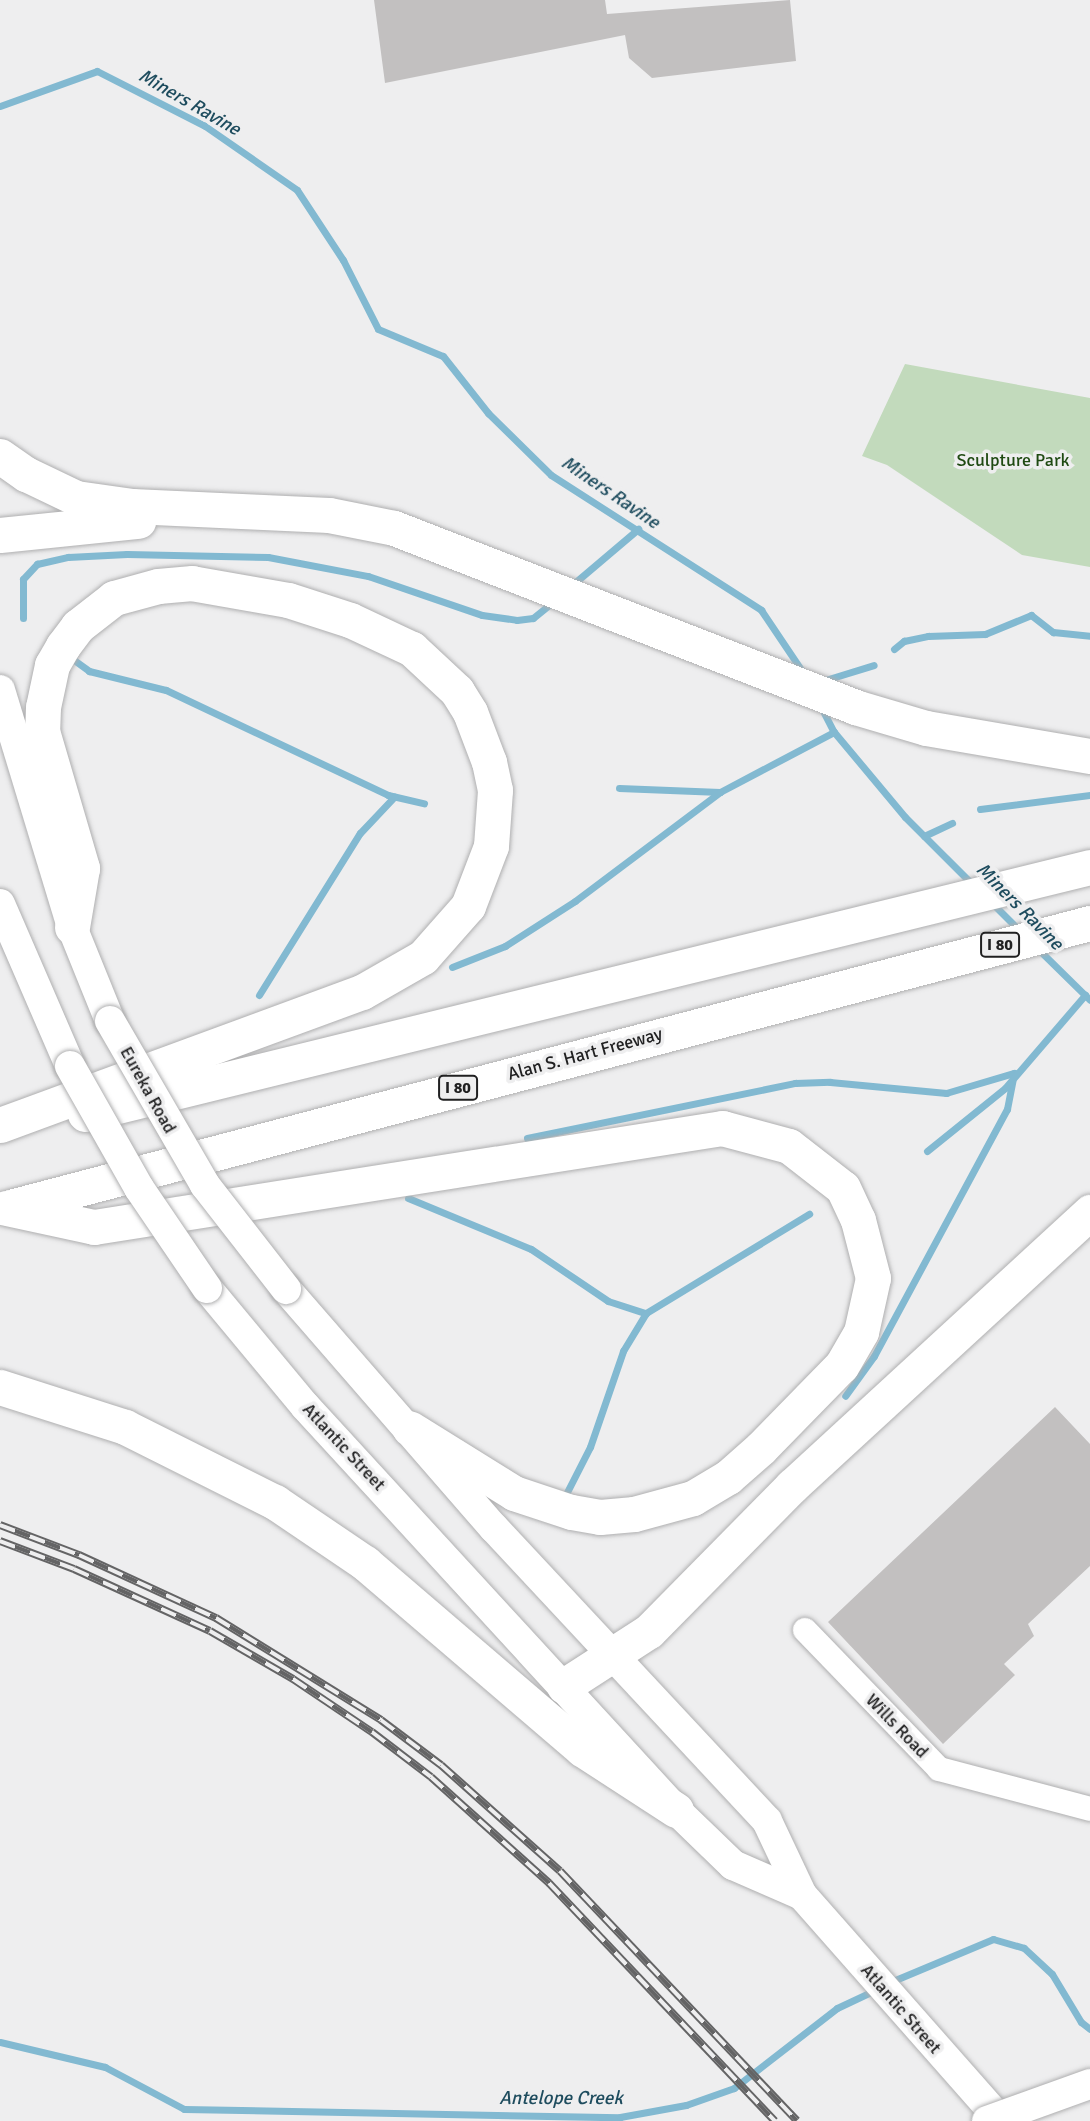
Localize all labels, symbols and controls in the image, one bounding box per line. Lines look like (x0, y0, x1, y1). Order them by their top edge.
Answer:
water label: Miners Ravine (134, 65, 244, 141)
park label: Sculpture Park (956, 449, 1070, 471)
water label: Miners Ravine (556, 452, 664, 534)
water label: Miners Ravine (971, 859, 1067, 955)
road number: I 80 (979, 932, 1021, 958)
street label: Alan S. Hart Freeway (505, 1023, 665, 1085)
street label: Eureka Road (115, 1043, 181, 1137)
road number: I 80 (437, 1076, 479, 1100)
street label: Atlantic Street (298, 1399, 390, 1495)
street label: Wills Road (861, 1689, 933, 1763)
street label: Atlantic Street (856, 1960, 946, 2058)
water label: Antelope Creek (499, 2088, 623, 2110)

